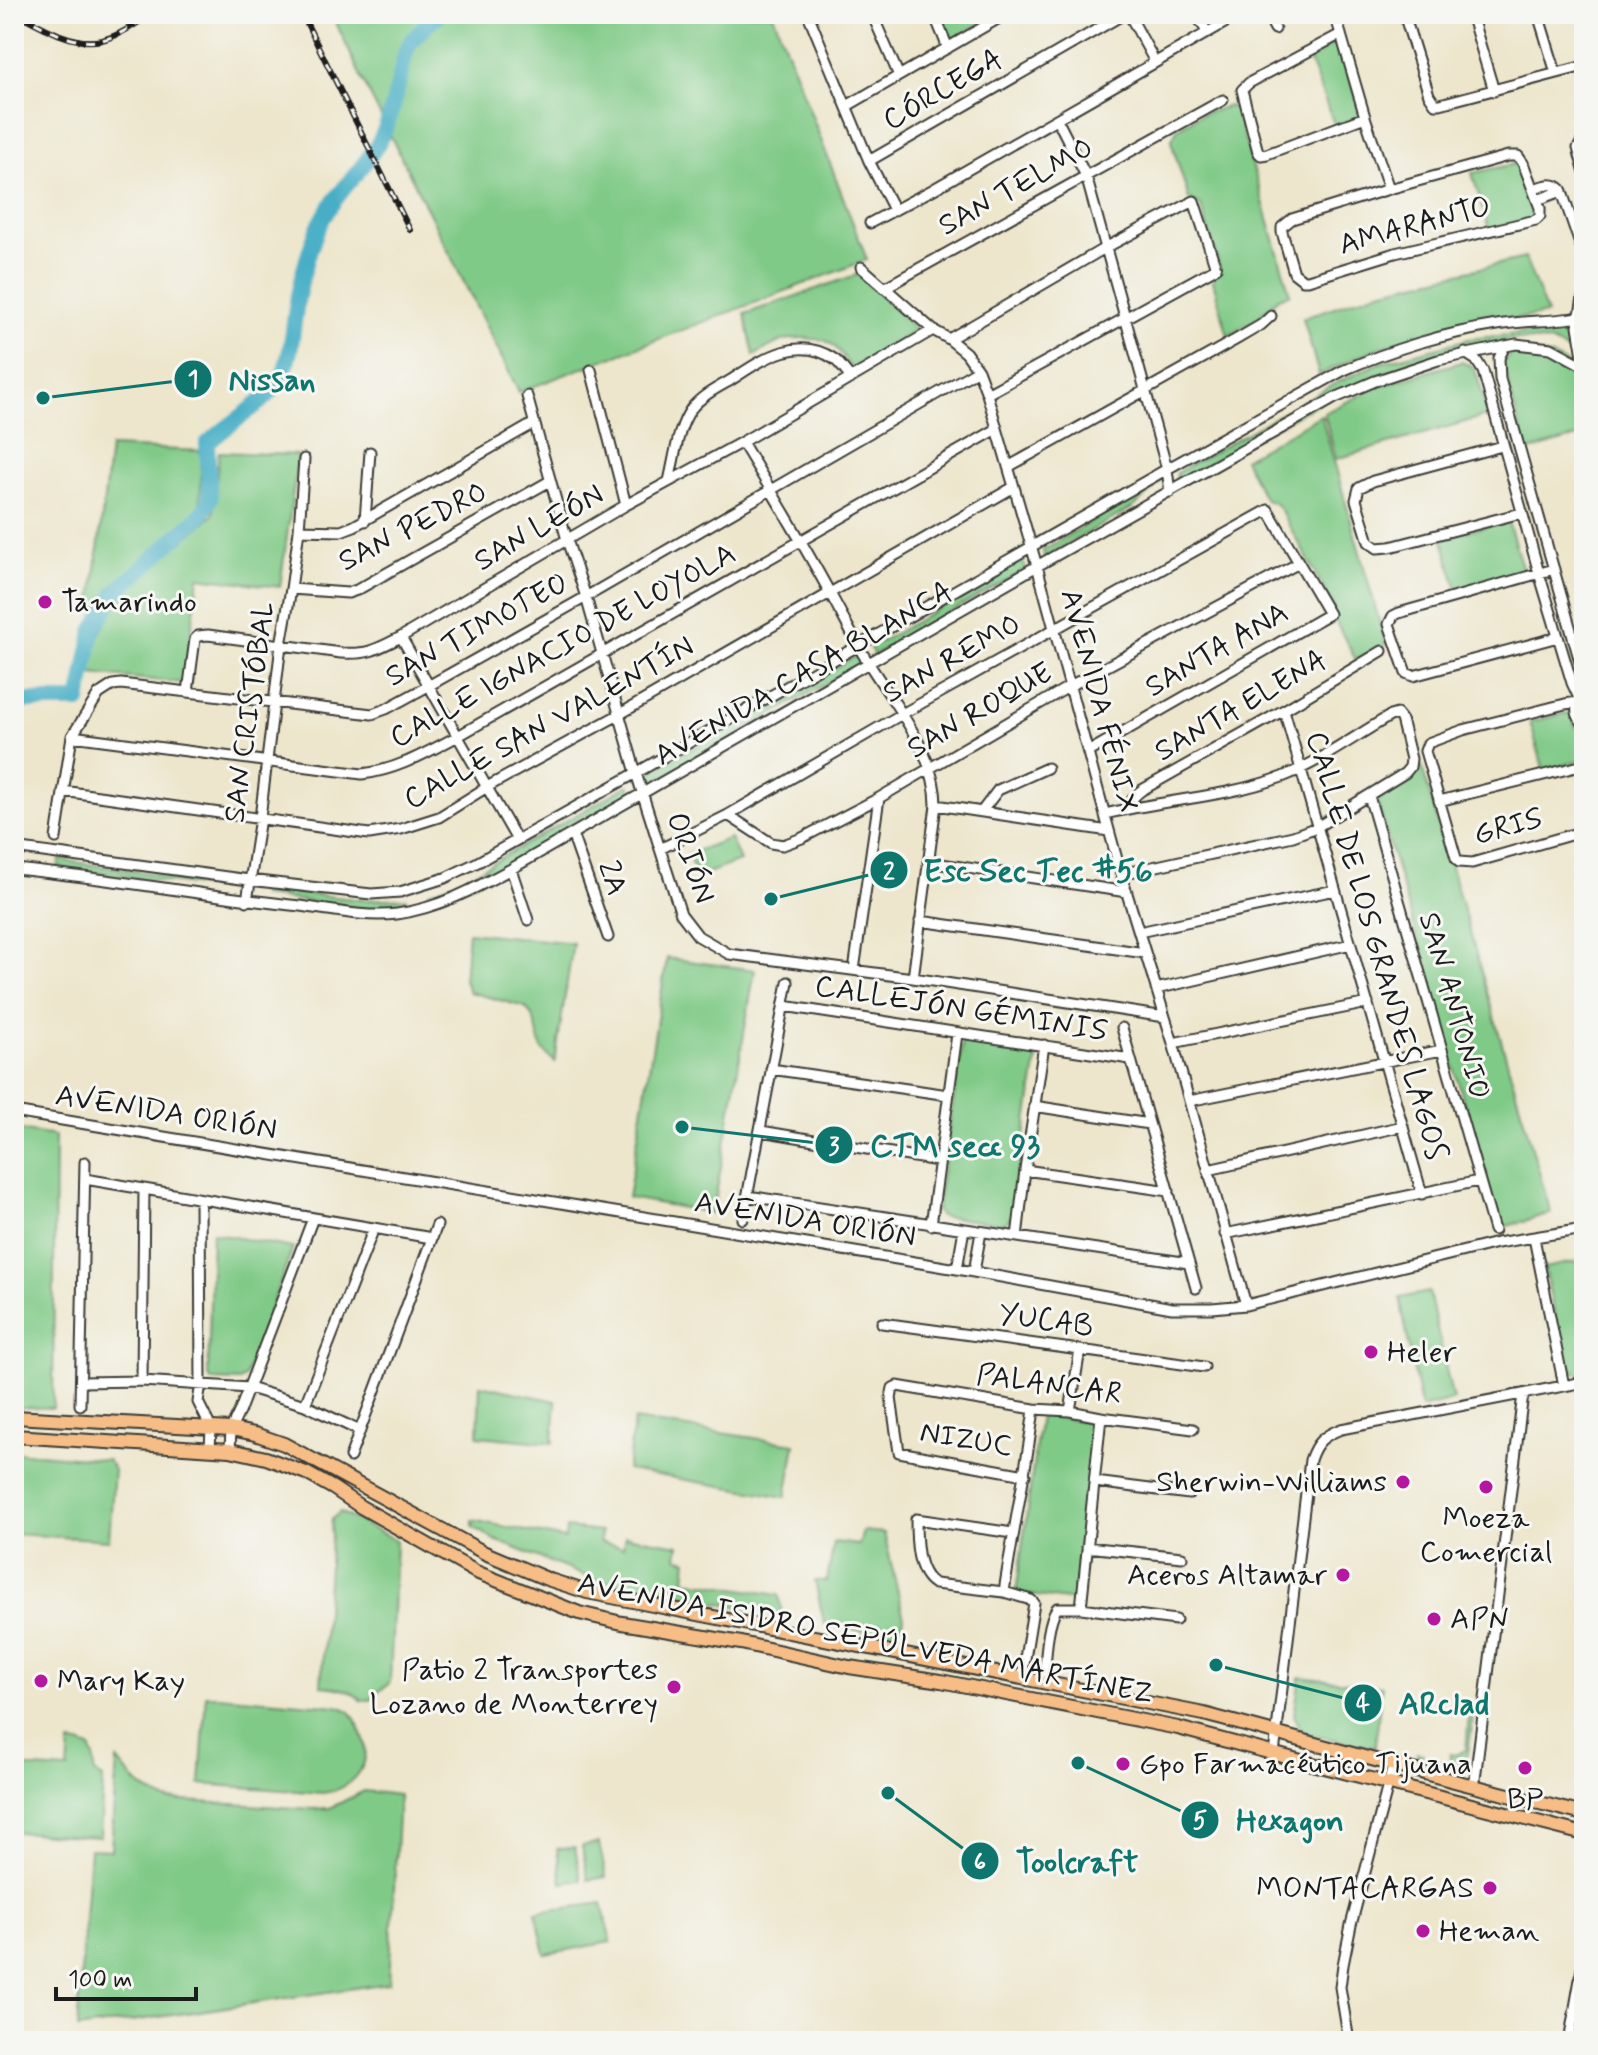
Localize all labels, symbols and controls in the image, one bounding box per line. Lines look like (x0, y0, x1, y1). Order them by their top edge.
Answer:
street label: CÓRCEGA (876, 40, 1010, 140)
street label: SAN TELMO (932, 129, 1100, 245)
street label: AMARANTO (1335, 187, 1495, 265)
callout: Nissan (173, 351, 332, 407)
text: Nissan (228, 360, 316, 402)
text: 1 (188, 365, 198, 396)
street label: SAN PEDRO (332, 473, 494, 581)
street label: SAN LEÓN (467, 475, 611, 581)
street label: CALLE IGNACIO DE LOYOLA (383, 534, 743, 758)
street label: SAN TIMOTEO (379, 564, 575, 696)
street label: AVENIDA CASA BLANCA (648, 572, 960, 776)
place label: Tamarindo (61, 583, 197, 622)
street label: AVENIDA FÉNIX (1050, 585, 1148, 817)
marker: Tamarindo (36, 593, 54, 611)
street label: SANTA ANA (1138, 593, 1296, 707)
street label: SAN CRISTÓBAL (215, 599, 285, 825)
street label: SAN REMO (876, 605, 1028, 713)
street label: CALLE SAN VALENTÍN (397, 627, 701, 819)
street label: SANTA ELENA (1148, 641, 1334, 771)
street label: SAN ROQUE (900, 654, 1060, 768)
street label: CALLE DE LOS GRANDES LAGOS (1296, 727, 1456, 1165)
street label: GRIS (1469, 799, 1547, 855)
street label: ORIÓN (656, 807, 724, 909)
callout: Esc Sec Tec #56 (869, 842, 1167, 898)
text: Esc Sec Tec #56 (923, 851, 1153, 893)
street label: 2A (588, 855, 636, 901)
text: 2 (883, 857, 895, 888)
street label: SAN ANTONIO (1409, 908, 1499, 1104)
street label: CALLEJÓN GÉMINIS (812, 967, 1110, 1051)
street label: AVENIDA ORIÓN (52, 1076, 280, 1150)
callout: CTM secc 93 (814, 1117, 1056, 1173)
text: CTM secc 93 (870, 1126, 1040, 1168)
text: 3 (829, 1132, 840, 1163)
street label: AVENIDA ORIÓN (691, 1183, 919, 1257)
street label: YUCAB (996, 1295, 1096, 1347)
place label: Heler (1387, 1333, 1457, 1372)
marker: Heler (1362, 1343, 1380, 1361)
street label: PALANCAR (974, 1356, 1124, 1414)
street label: NIZUC (917, 1413, 1015, 1467)
place label: Sherwin-Williams (1156, 1463, 1387, 1502)
marker: Sherwin-Williams (1394, 1473, 1412, 1491)
marker: Moeza Comercial (1477, 1478, 1495, 1496)
place label: Moeza Comercial (1420, 1499, 1552, 1572)
place label: Aceros Altamar (1127, 1556, 1328, 1595)
street label: AVENIDA ISIDRO SEPÚLVEDA MARTÍNEZ (574, 1564, 1156, 1714)
marker: Aceros Altamar (1334, 1566, 1352, 1584)
place label: APN (1450, 1600, 1509, 1639)
marker: APN (1425, 1610, 1443, 1628)
place label: Patio 2 Transportes Lozano de Monterrey (370, 1651, 658, 1724)
place label: Mary Kay (57, 1662, 185, 1701)
marker: Mary Kay (32, 1672, 50, 1690)
callout: ARclad (1343, 1675, 1506, 1731)
marker: Patio 2 Transportes Lozano de Monterrey (665, 1678, 683, 1696)
text: ARclad (1398, 1684, 1490, 1726)
text: 4 (1356, 1689, 1370, 1720)
place label: Gpo Farmacéutico Tijuana (1139, 1745, 1472, 1784)
marker: Gpo Farmacéutico Tijuana (1114, 1755, 1132, 1773)
marker: BP (1516, 1759, 1534, 1777)
place label: BP (1507, 1780, 1543, 1819)
callout: Hexagon (1180, 1792, 1360, 1848)
text: Hexagon (1236, 1801, 1344, 1844)
text: 5 (1193, 1806, 1207, 1837)
callout: Toolcraft (960, 1833, 1154, 1889)
text: Toolcraft (1016, 1842, 1138, 1884)
text: 6 (974, 1847, 986, 1878)
place label: MONTACARGAS (1256, 1869, 1474, 1908)
marker: MONTACARGAS (1481, 1879, 1499, 1897)
place label: Heman (1439, 1912, 1540, 1951)
marker: Heman (1414, 1922, 1432, 1940)
scale bar (56, 1951, 196, 2001)
text: 100 m (68, 1965, 132, 1996)

